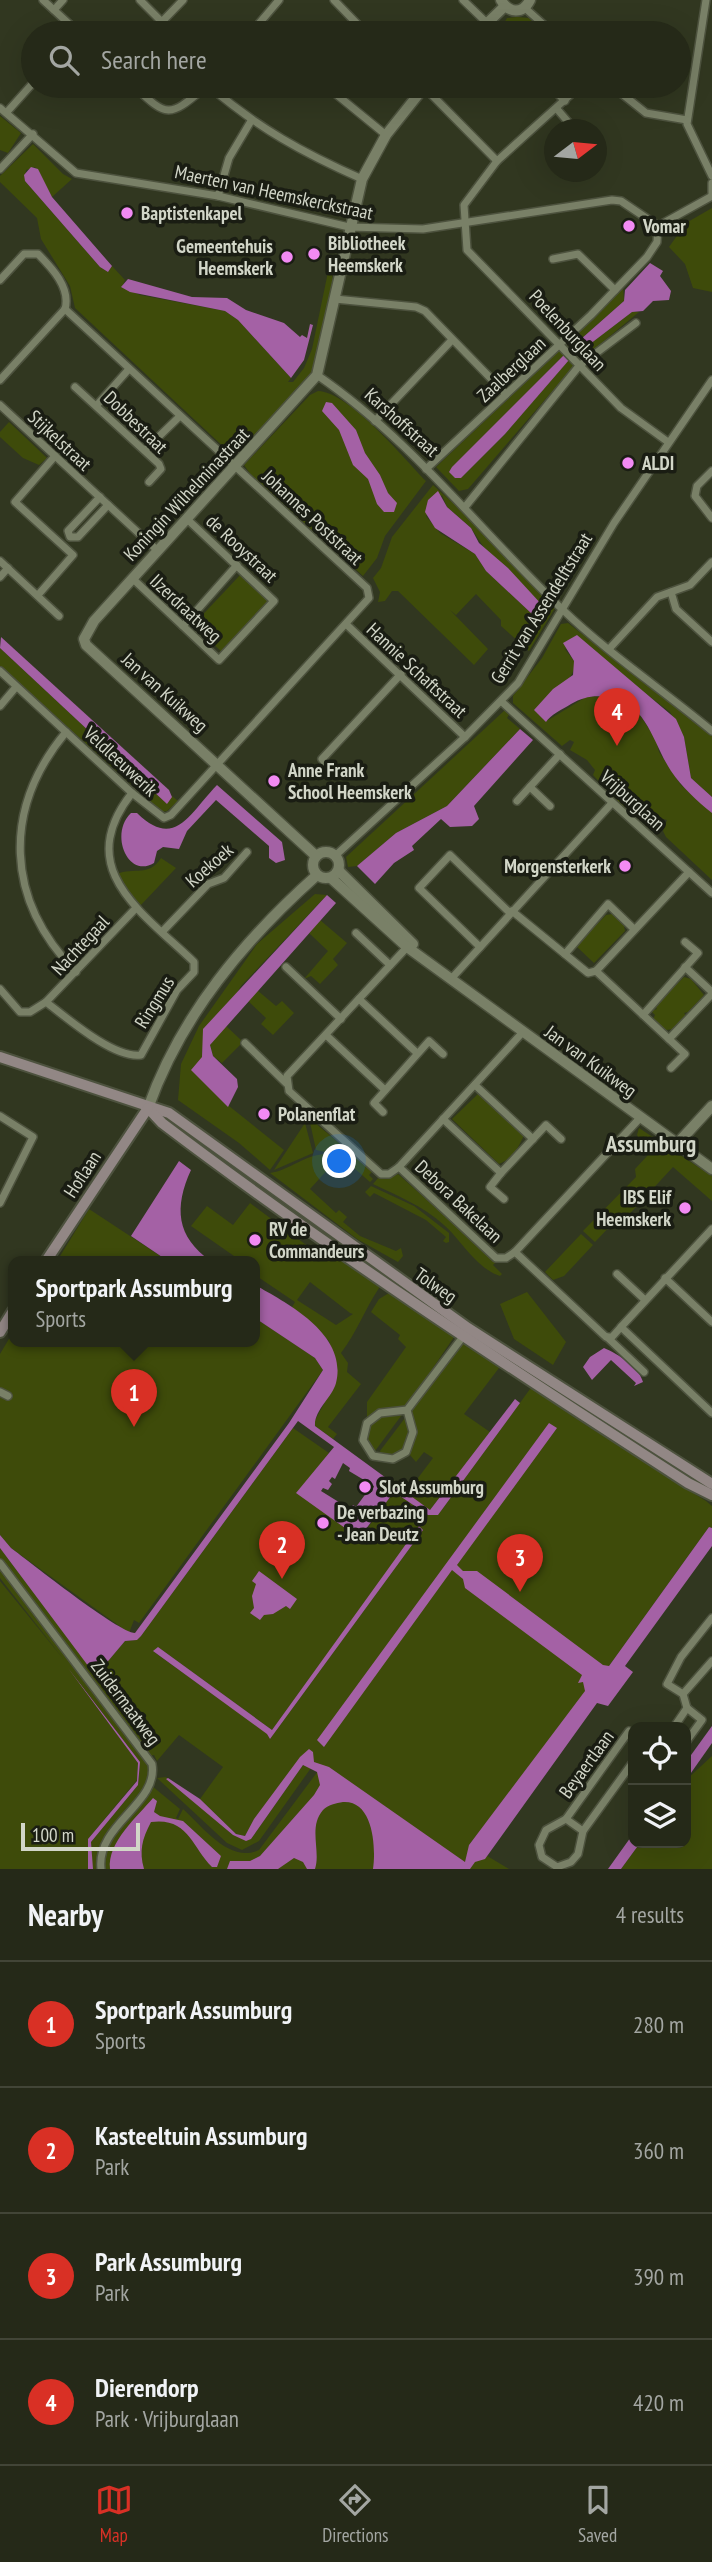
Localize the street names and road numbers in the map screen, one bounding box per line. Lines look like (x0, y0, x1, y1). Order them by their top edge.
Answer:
street label: Maerten van Heemskerckstraat (173, 159, 376, 225)
street label: Poelenburglaan (524, 284, 612, 376)
street label: Zaalberglaan (472, 331, 550, 407)
street label: Karshoffstraat (360, 382, 445, 462)
street label: Dobbestraat (99, 386, 174, 459)
street label: Stijkelstraat (23, 405, 97, 476)
street label: Koningin Wilhelminastraat (118, 422, 255, 566)
street label: Johannes Poststraat (257, 464, 369, 570)
street label: de Rooystraat (201, 509, 283, 588)
street label: Gerrit van Assendelftstraat (485, 527, 598, 688)
street label: IJzerdraatweg (145, 569, 227, 647)
street label: Hannie Schaftstraat (362, 617, 473, 723)
street label: Jan van Kuikweg (116, 646, 213, 737)
street label: Veldleeuwerik (78, 720, 163, 802)
street label: Vrijburglaan (595, 764, 670, 835)
street label: Koekoek (180, 837, 238, 892)
street label: Nachtegaal (46, 910, 114, 980)
street label: Ringmus (129, 972, 179, 1032)
street label: Jan van Kuikweg (540, 1019, 642, 1102)
street label: Hoflaan (58, 1146, 106, 1202)
street label: Debora Bakelaan (410, 1154, 508, 1248)
street label: Tolweg (410, 1262, 462, 1308)
street label: Zuidermaatweg (86, 1654, 166, 1750)
street label: Beyaertlaan (553, 1725, 619, 1803)

